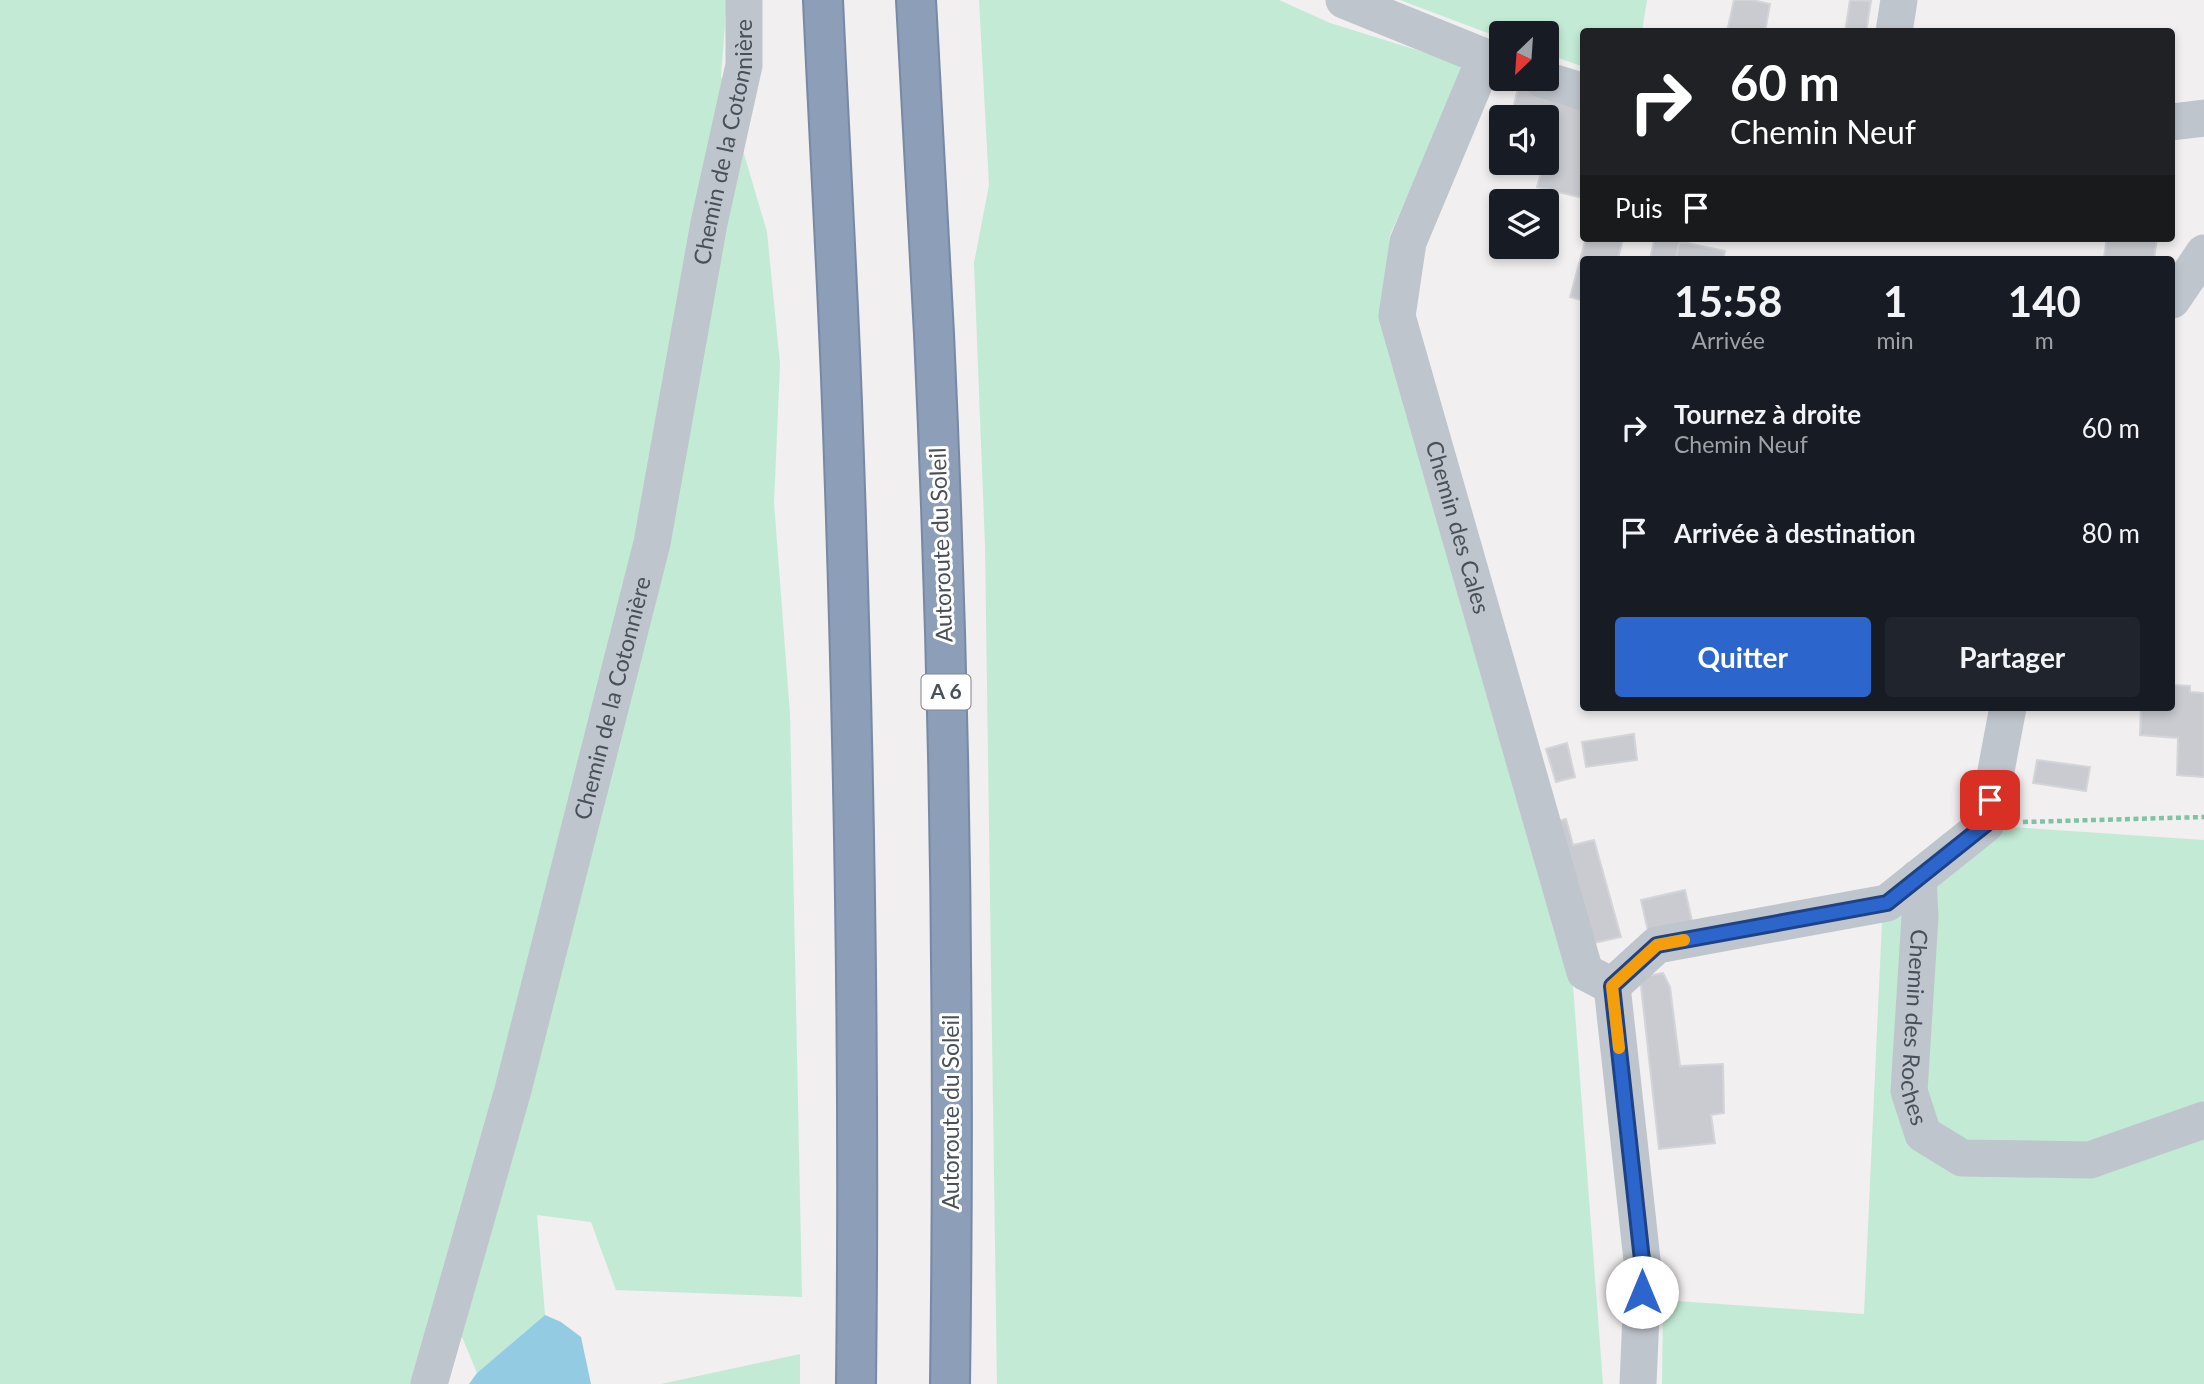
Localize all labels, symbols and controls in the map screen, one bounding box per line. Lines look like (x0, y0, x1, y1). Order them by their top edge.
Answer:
street label: Chemin de la Cotonnière (687, 19, 757, 267)
north arrow (1489, 21, 1559, 91)
map controls (1489, 21, 1559, 259)
text: 60 m (1730, 53, 1840, 111)
icon: right (1615, 56, 1706, 147)
button: sound (1489, 105, 1559, 175)
text: Chemin Neuf (1730, 112, 1916, 151)
button: layers (1489, 189, 1559, 259)
icon: arrive (1677, 189, 1715, 227)
text: Puis (1615, 192, 1663, 224)
text: 15:58 (1674, 276, 1782, 326)
text: 1 (1883, 276, 1907, 326)
text: 140 (2008, 276, 2081, 326)
text: Arrivée (1691, 326, 1765, 354)
text: min (1876, 326, 1914, 354)
text: m (2035, 326, 2054, 354)
text: Tournez à droite (1674, 398, 1861, 430)
icon: right (1615, 409, 1653, 447)
text: 60 m (2082, 412, 2140, 444)
text: Chemin Neuf (1674, 430, 1808, 458)
street label: Chemin des Cales (1420, 437, 1497, 617)
street label: Autoroute du Soleil (923, 447, 957, 643)
icon: arrive (1615, 514, 1653, 552)
text: Arrivée à destination (1674, 517, 1916, 549)
text: 80 m (2082, 517, 2140, 549)
street label: Chemin de la Cotonnière (567, 573, 656, 823)
button: Quitter (1615, 617, 1871, 697)
button: Partager (1885, 617, 2140, 697)
road number: A 6 (922, 674, 970, 710)
pin (1960, 770, 2020, 830)
icon: arrive (1971, 781, 2009, 819)
street label: Chemin des Roches (1896, 929, 1934, 1128)
street label: Autoroute du Soleil (936, 1015, 964, 1209)
position arrow (1605, 1255, 1679, 1329)

